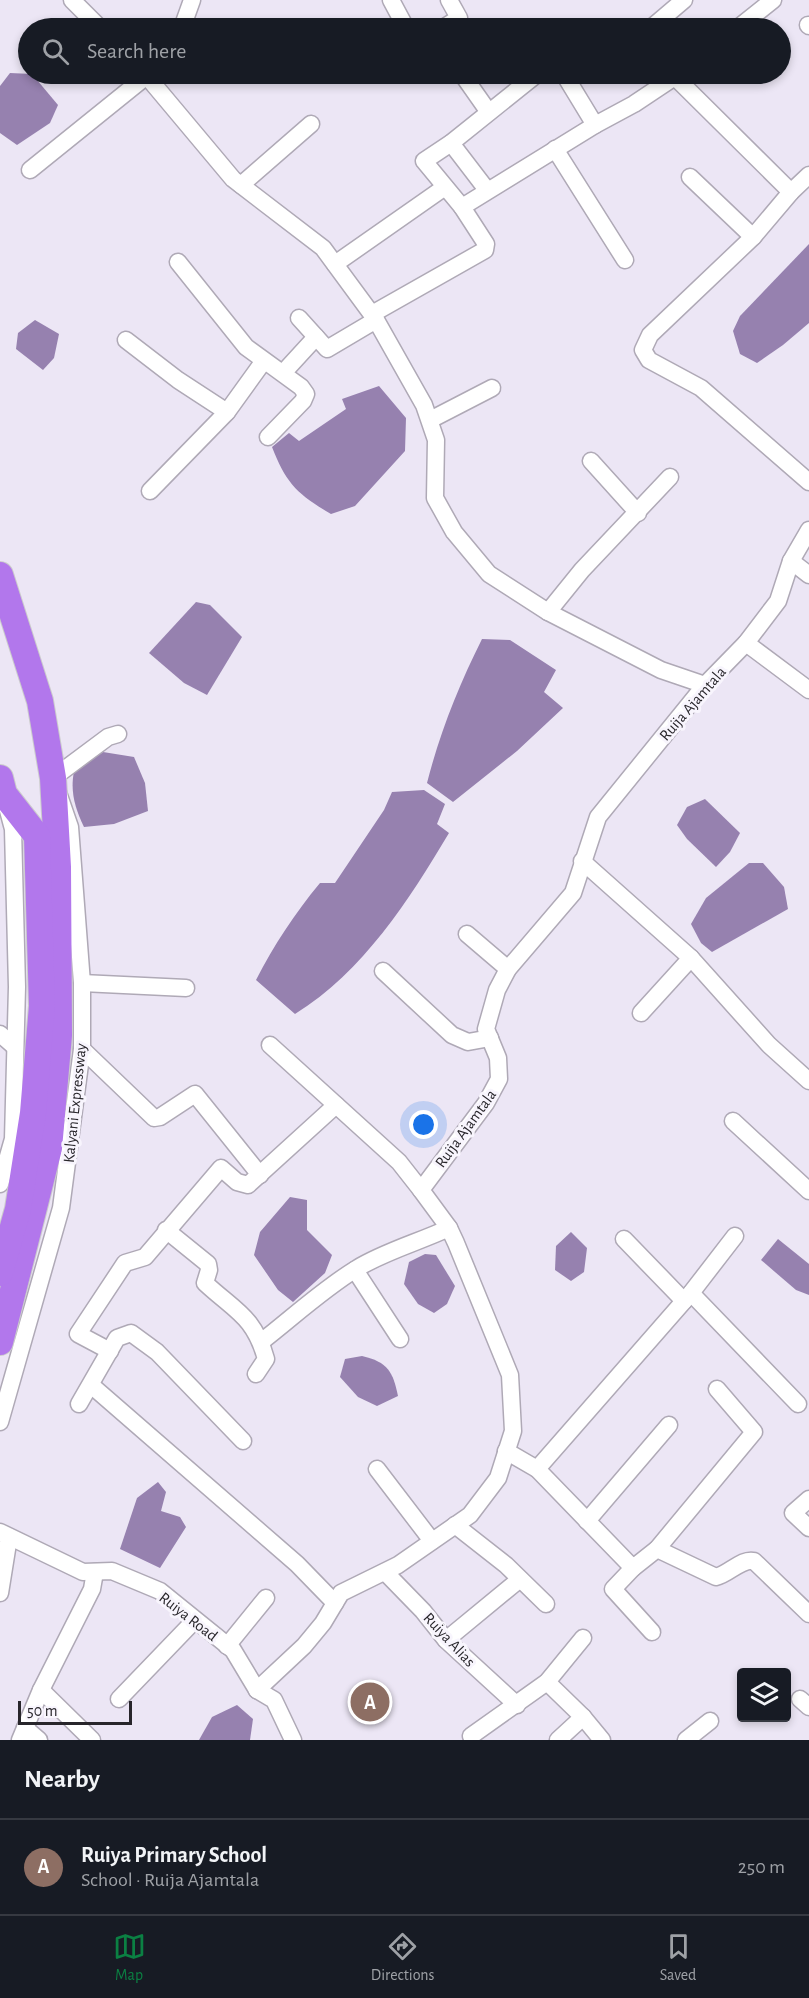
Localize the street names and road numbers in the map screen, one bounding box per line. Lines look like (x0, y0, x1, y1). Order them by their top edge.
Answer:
street label: Ruija Ajamtala (656, 664, 730, 744)
street label: Kalyani Expressway (61, 1042, 90, 1164)
street label: Ruija Ajamtala (432, 1087, 500, 1171)
street label: Ruiya Road (156, 1589, 221, 1645)
street label: Ruiya Alias (420, 1610, 478, 1671)

